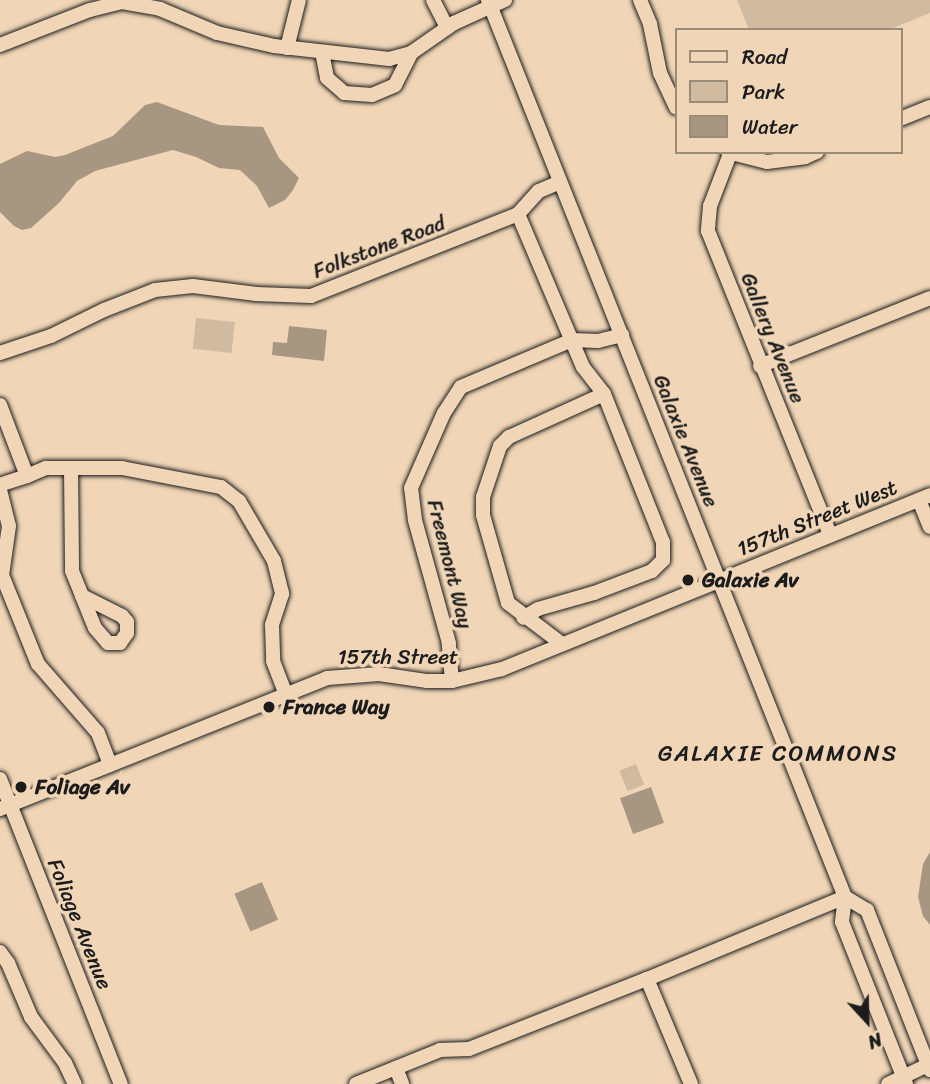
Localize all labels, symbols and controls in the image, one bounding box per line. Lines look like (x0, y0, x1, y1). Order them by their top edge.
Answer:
legend (674, 28, 902, 154)
text: Road (742, 38, 787, 76)
text: Park (742, 73, 785, 111)
text: Water (742, 108, 797, 146)
street label: Folkstone Road (309, 210, 449, 284)
street label: Gallery Avenue (735, 269, 811, 407)
street label: Galaxie Avenue (648, 371, 724, 511)
street label: 157th Street West (733, 474, 901, 562)
street label: Freemont Way (422, 497, 478, 631)
place label: Galaxie Av (702, 567, 798, 593)
marker: Galaxie Av (680, 572, 696, 588)
street label: 157th Street (338, 644, 458, 670)
place label: France Way (283, 694, 389, 720)
marker: France Way (261, 699, 277, 715)
district label: GALAXIE COMMONS (660, 740, 896, 768)
place label: Foliage Av (35, 774, 130, 800)
marker: Foliage Av (13, 779, 29, 795)
street label: Foliage Avenue (42, 855, 118, 993)
north arrow (832, 986, 902, 1056)
text: N (863, 1023, 887, 1059)

